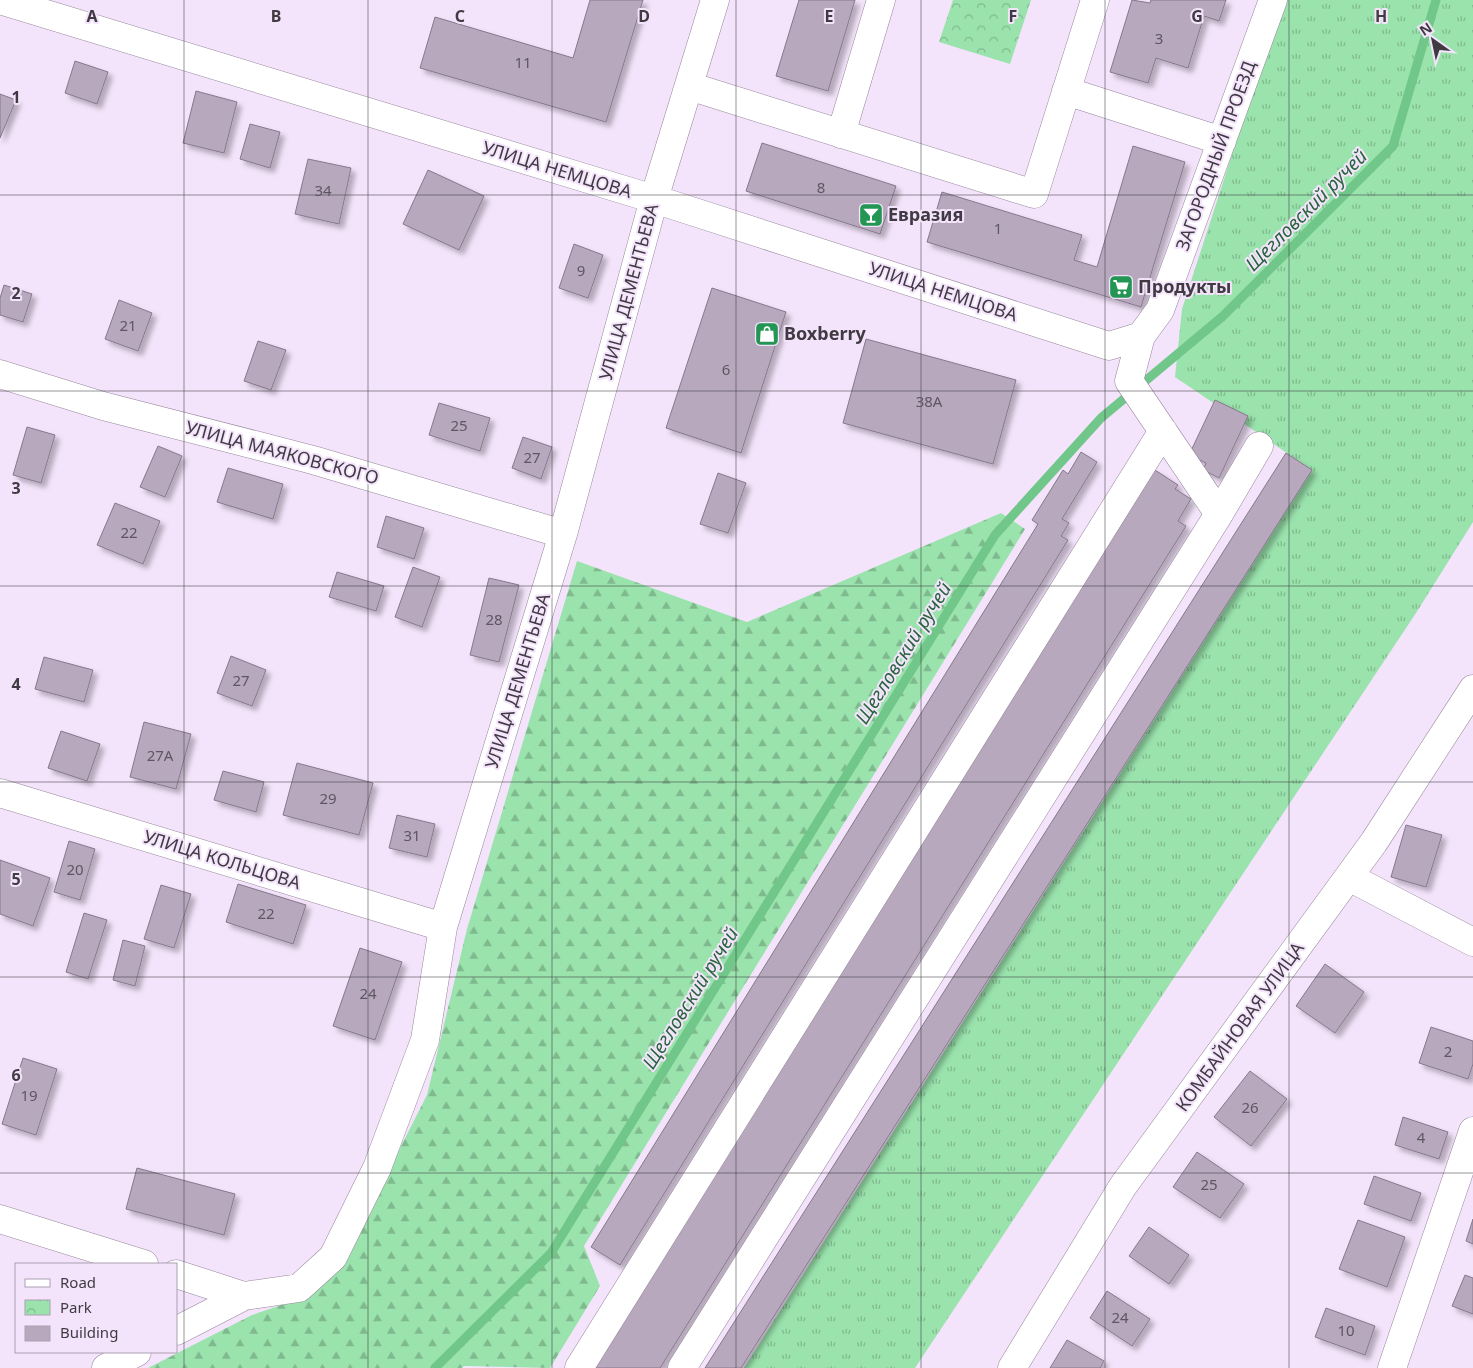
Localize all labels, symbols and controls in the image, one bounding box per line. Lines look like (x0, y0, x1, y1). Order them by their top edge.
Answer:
text: A (86, 5, 98, 27)
text: B (271, 5, 281, 27)
text: C (455, 5, 465, 27)
text: D (638, 5, 650, 27)
text: E (825, 5, 834, 27)
text: F (1009, 5, 1017, 27)
text: G (1191, 5, 1203, 27)
text: H (1375, 5, 1387, 27)
north arrow (1408, 15, 1458, 65)
text: N (1416, 18, 1436, 40)
house number: 3 (1155, 28, 1163, 48)
house number: 11 (514, 52, 532, 72)
street label: ЗАГОРОДНЫЙ ПРОЕЗД (1170, 58, 1261, 254)
text: 1 (11, 86, 21, 108)
street label: УЛИЦА НЕМЦОВА (480, 135, 635, 203)
water label: Щегловский ручей (1239, 143, 1373, 277)
house number: 8 (817, 177, 825, 197)
house number: 34 (314, 180, 332, 200)
street label: УЛИЦА ДЕМЕНТЬЕВА (593, 200, 663, 383)
bar icon: Евразия (858, 202, 884, 228)
place label: Евразия (888, 202, 963, 226)
house number: 1 (994, 218, 1002, 238)
street label: УЛИЦА НЕМЦОВА (866, 256, 1021, 327)
house number: 9 (577, 260, 585, 280)
supermarket icon: Продукты (1108, 274, 1134, 300)
place label: Продукты (1138, 274, 1231, 298)
text: 2 (11, 282, 21, 304)
house number: 21 (119, 315, 137, 335)
shop icon: Boxberry (754, 321, 780, 347)
place label: Boxberry (784, 321, 866, 345)
house number: 6 (722, 359, 730, 379)
house number: 38А (916, 391, 943, 411)
street label: УЛИЦА МАЯКОВСКОГО (183, 415, 382, 489)
house number: 25 (450, 415, 468, 435)
house number: 27 (523, 447, 541, 467)
text: 3 (11, 477, 21, 499)
house number: 22 (120, 522, 138, 542)
water label: Щегловский ручей (849, 577, 957, 729)
street label: УЛИЦА ДЕМЕНТЬЕВА (479, 590, 555, 771)
house number: 28 (485, 609, 503, 629)
house number: 27 (232, 670, 250, 690)
text: 4 (11, 673, 21, 695)
house number: 27А (147, 745, 174, 765)
house number: 29 (319, 788, 337, 808)
street label: УЛИЦА КОЛЬЦОВА (141, 824, 304, 895)
house number: 31 (403, 825, 421, 845)
house number: 20 (66, 859, 84, 879)
text: 5 (11, 868, 21, 890)
house number: 22 (257, 903, 275, 923)
water label: Щегловский ручей (636, 922, 744, 1074)
street label: КОМБАЙНОВАЯ УЛИЦА (1170, 936, 1309, 1116)
house number: 24 (359, 983, 377, 1003)
house number: 2 (1444, 1041, 1452, 1061)
text: 6 (11, 1064, 21, 1086)
house number: 19 (20, 1085, 38, 1105)
house number: 26 (1241, 1097, 1259, 1117)
house number: 4 (1417, 1127, 1426, 1147)
house number: 25 (1200, 1174, 1218, 1194)
legend (15, 1263, 178, 1353)
text: Road (60, 1272, 96, 1292)
text: Park (60, 1297, 92, 1317)
house number: 24 (1111, 1307, 1129, 1327)
house number: 10 (1337, 1320, 1355, 1340)
text: Building (60, 1322, 118, 1342)

